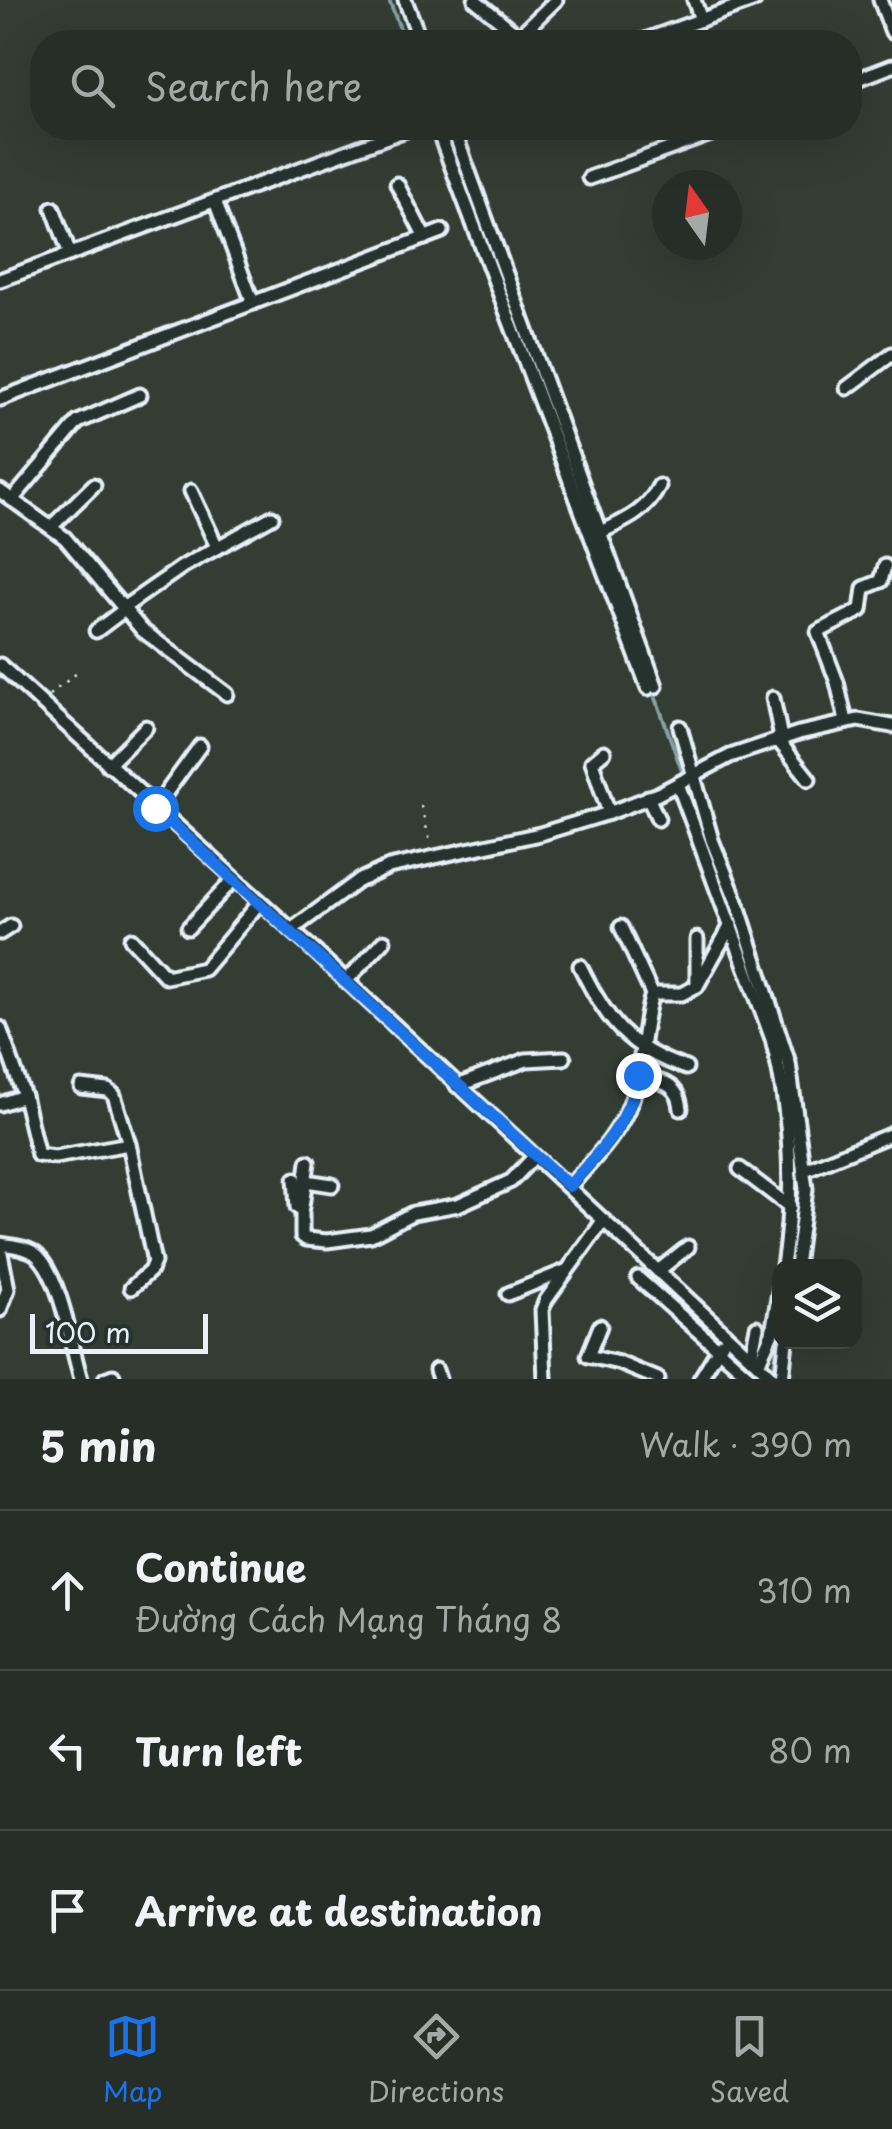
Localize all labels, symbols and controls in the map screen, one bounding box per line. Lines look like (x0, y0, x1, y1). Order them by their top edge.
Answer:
search box (30, 30, 862, 140)
text: Search here (145, 57, 362, 114)
icon: search (65, 58, 120, 113)
north arrow (652, 170, 742, 260)
route start (133, 786, 179, 832)
route end (616, 1053, 662, 1099)
map controls (772, 1259, 862, 1349)
button: layers (772, 1259, 862, 1349)
scale bar (30, 1309, 208, 1354)
text: 100 m (45, 1310, 131, 1353)
text: 5 min (40, 1413, 157, 1476)
text: Walk · 390 m (640, 1420, 852, 1468)
text: Continue (135, 1538, 306, 1595)
icon: ahead (40, 1563, 95, 1618)
text: 310 m (756, 1566, 852, 1614)
text: Đường Cách Mạng Tháng 8 (135, 1595, 562, 1643)
text: Turn left (135, 1722, 303, 1779)
icon: left (40, 1723, 95, 1778)
text: 80 m (768, 1726, 852, 1774)
text: Arrive at destination (135, 1882, 543, 1939)
icon: arrive (40, 1883, 95, 1938)
tab: Map (103, 2009, 163, 2112)
tab: Directions (368, 2009, 504, 2112)
tab: Saved (710, 2009, 789, 2112)

